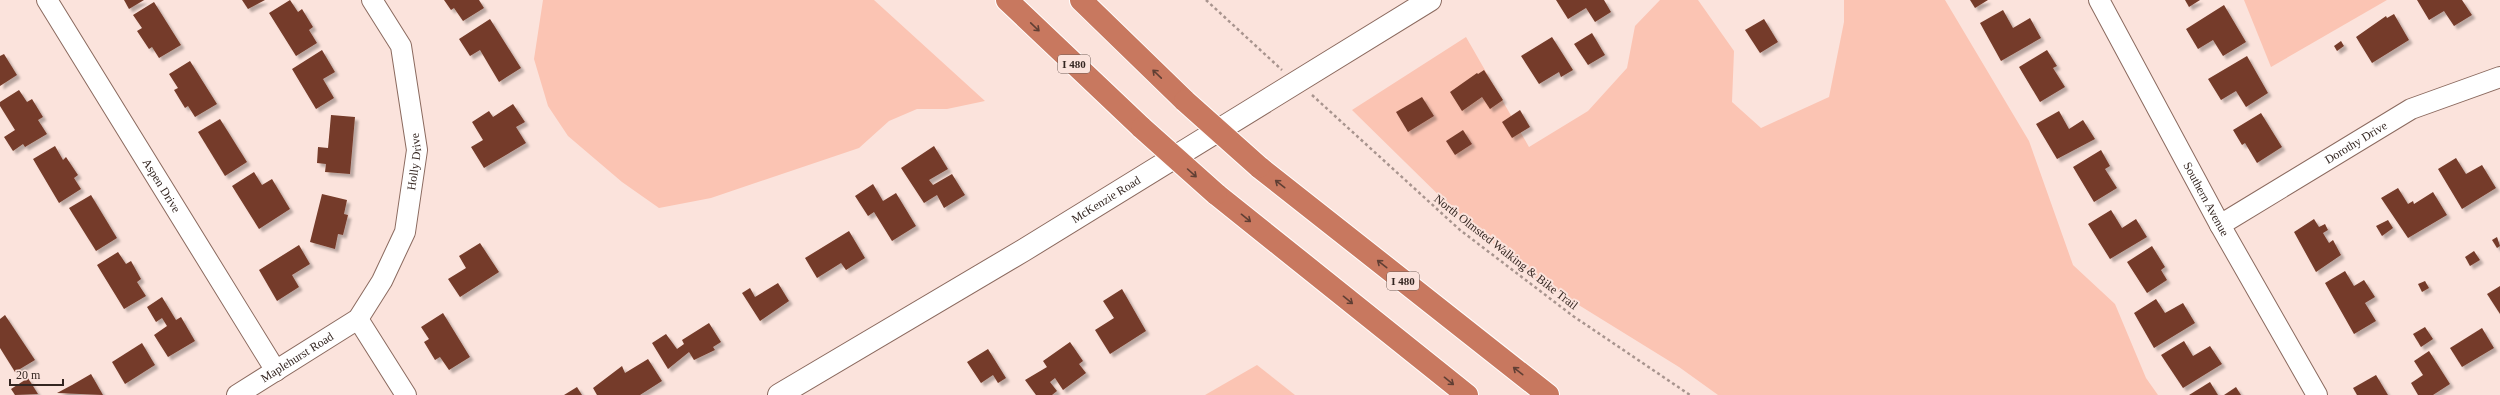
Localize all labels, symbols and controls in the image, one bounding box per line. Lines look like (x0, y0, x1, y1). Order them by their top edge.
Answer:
one-way arrow (1030, 22, 1040, 32)
road number: I 480 (1058, 55, 1090, 73)
one-way arrow (1152, 69, 1162, 79)
street label: Dorothy Drive (2322, 118, 2390, 167)
street label: Holly Drive (404, 132, 424, 191)
street label: Aspen Drive (140, 156, 183, 215)
street label: Southern Avenue (2180, 160, 2232, 239)
one-way arrow (1187, 168, 1197, 178)
street label: McKenzie Road (1069, 173, 1143, 226)
one-way arrow (1275, 180, 1286, 188)
street label: North Olmsted Walking & Bike Trail (1431, 192, 1581, 313)
one-way arrow (1241, 214, 1252, 223)
one-way arrow (1377, 260, 1388, 269)
road number: I 480 (1387, 272, 1419, 290)
one-way arrow (1342, 295, 1353, 304)
street label: Maplehurst Road (258, 329, 336, 385)
scale bar (10, 361, 63, 387)
one-way arrow (1512, 367, 1523, 375)
text: 20 m (16, 368, 41, 382)
one-way arrow (1444, 376, 1455, 385)

